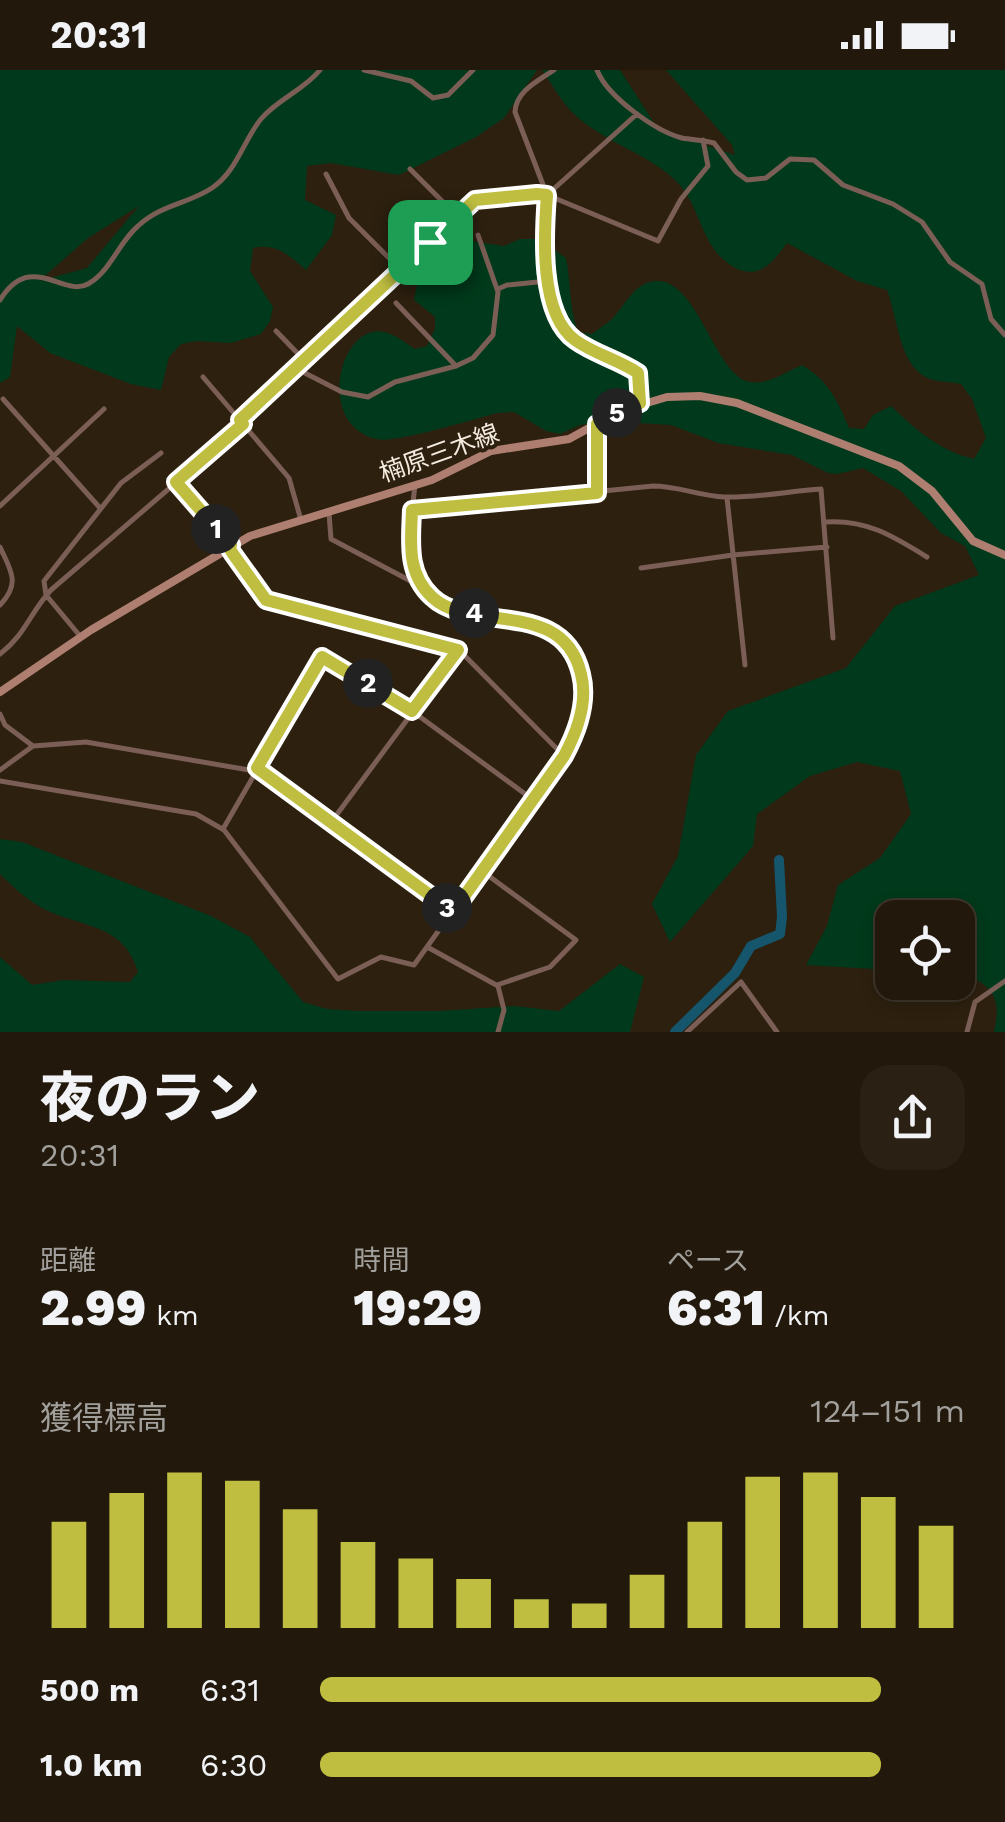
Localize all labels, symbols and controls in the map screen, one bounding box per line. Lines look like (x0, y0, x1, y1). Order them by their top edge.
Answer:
text: 20:31 (50, 13, 148, 57)
pin (388, 200, 473, 285)
icon: arrive (403, 215, 458, 270)
pin: 5 (592, 388, 642, 438)
text: 5 (609, 396, 625, 429)
street label: 楠原三木線 (375, 418, 503, 488)
pin: 1 (191, 504, 241, 554)
text: 1 (210, 512, 222, 545)
pin: 4 (449, 588, 499, 638)
text: 4 (465, 596, 483, 629)
pin: 2 (343, 658, 393, 708)
text: 2 (360, 666, 376, 699)
pin: 3 (422, 883, 472, 933)
text: 3 (439, 891, 455, 924)
map controls (875, 900, 975, 1000)
button: locate (875, 900, 975, 1000)
button: share (860, 1065, 965, 1170)
text: 夜のラン (40, 1066, 260, 1130)
text: 20:31 (40, 1136, 119, 1174)
text: 距離 (40, 1244, 96, 1277)
text: 時間 (353, 1244, 409, 1277)
text: ペース (667, 1244, 749, 1277)
text: 2.99 (40, 1278, 147, 1337)
text: 19:29 (353, 1278, 482, 1337)
text: 6:31 (667, 1278, 765, 1337)
text: km (147, 1299, 199, 1332)
text: /km (765, 1299, 829, 1332)
text: 124–151 m (810, 1392, 965, 1430)
text: 獲得標高 (40, 1399, 168, 1437)
text: 500 m (40, 1671, 139, 1709)
text: 6:31 (200, 1671, 260, 1709)
text: 1.0 km (40, 1746, 143, 1784)
text: 6:30 (200, 1746, 268, 1784)

